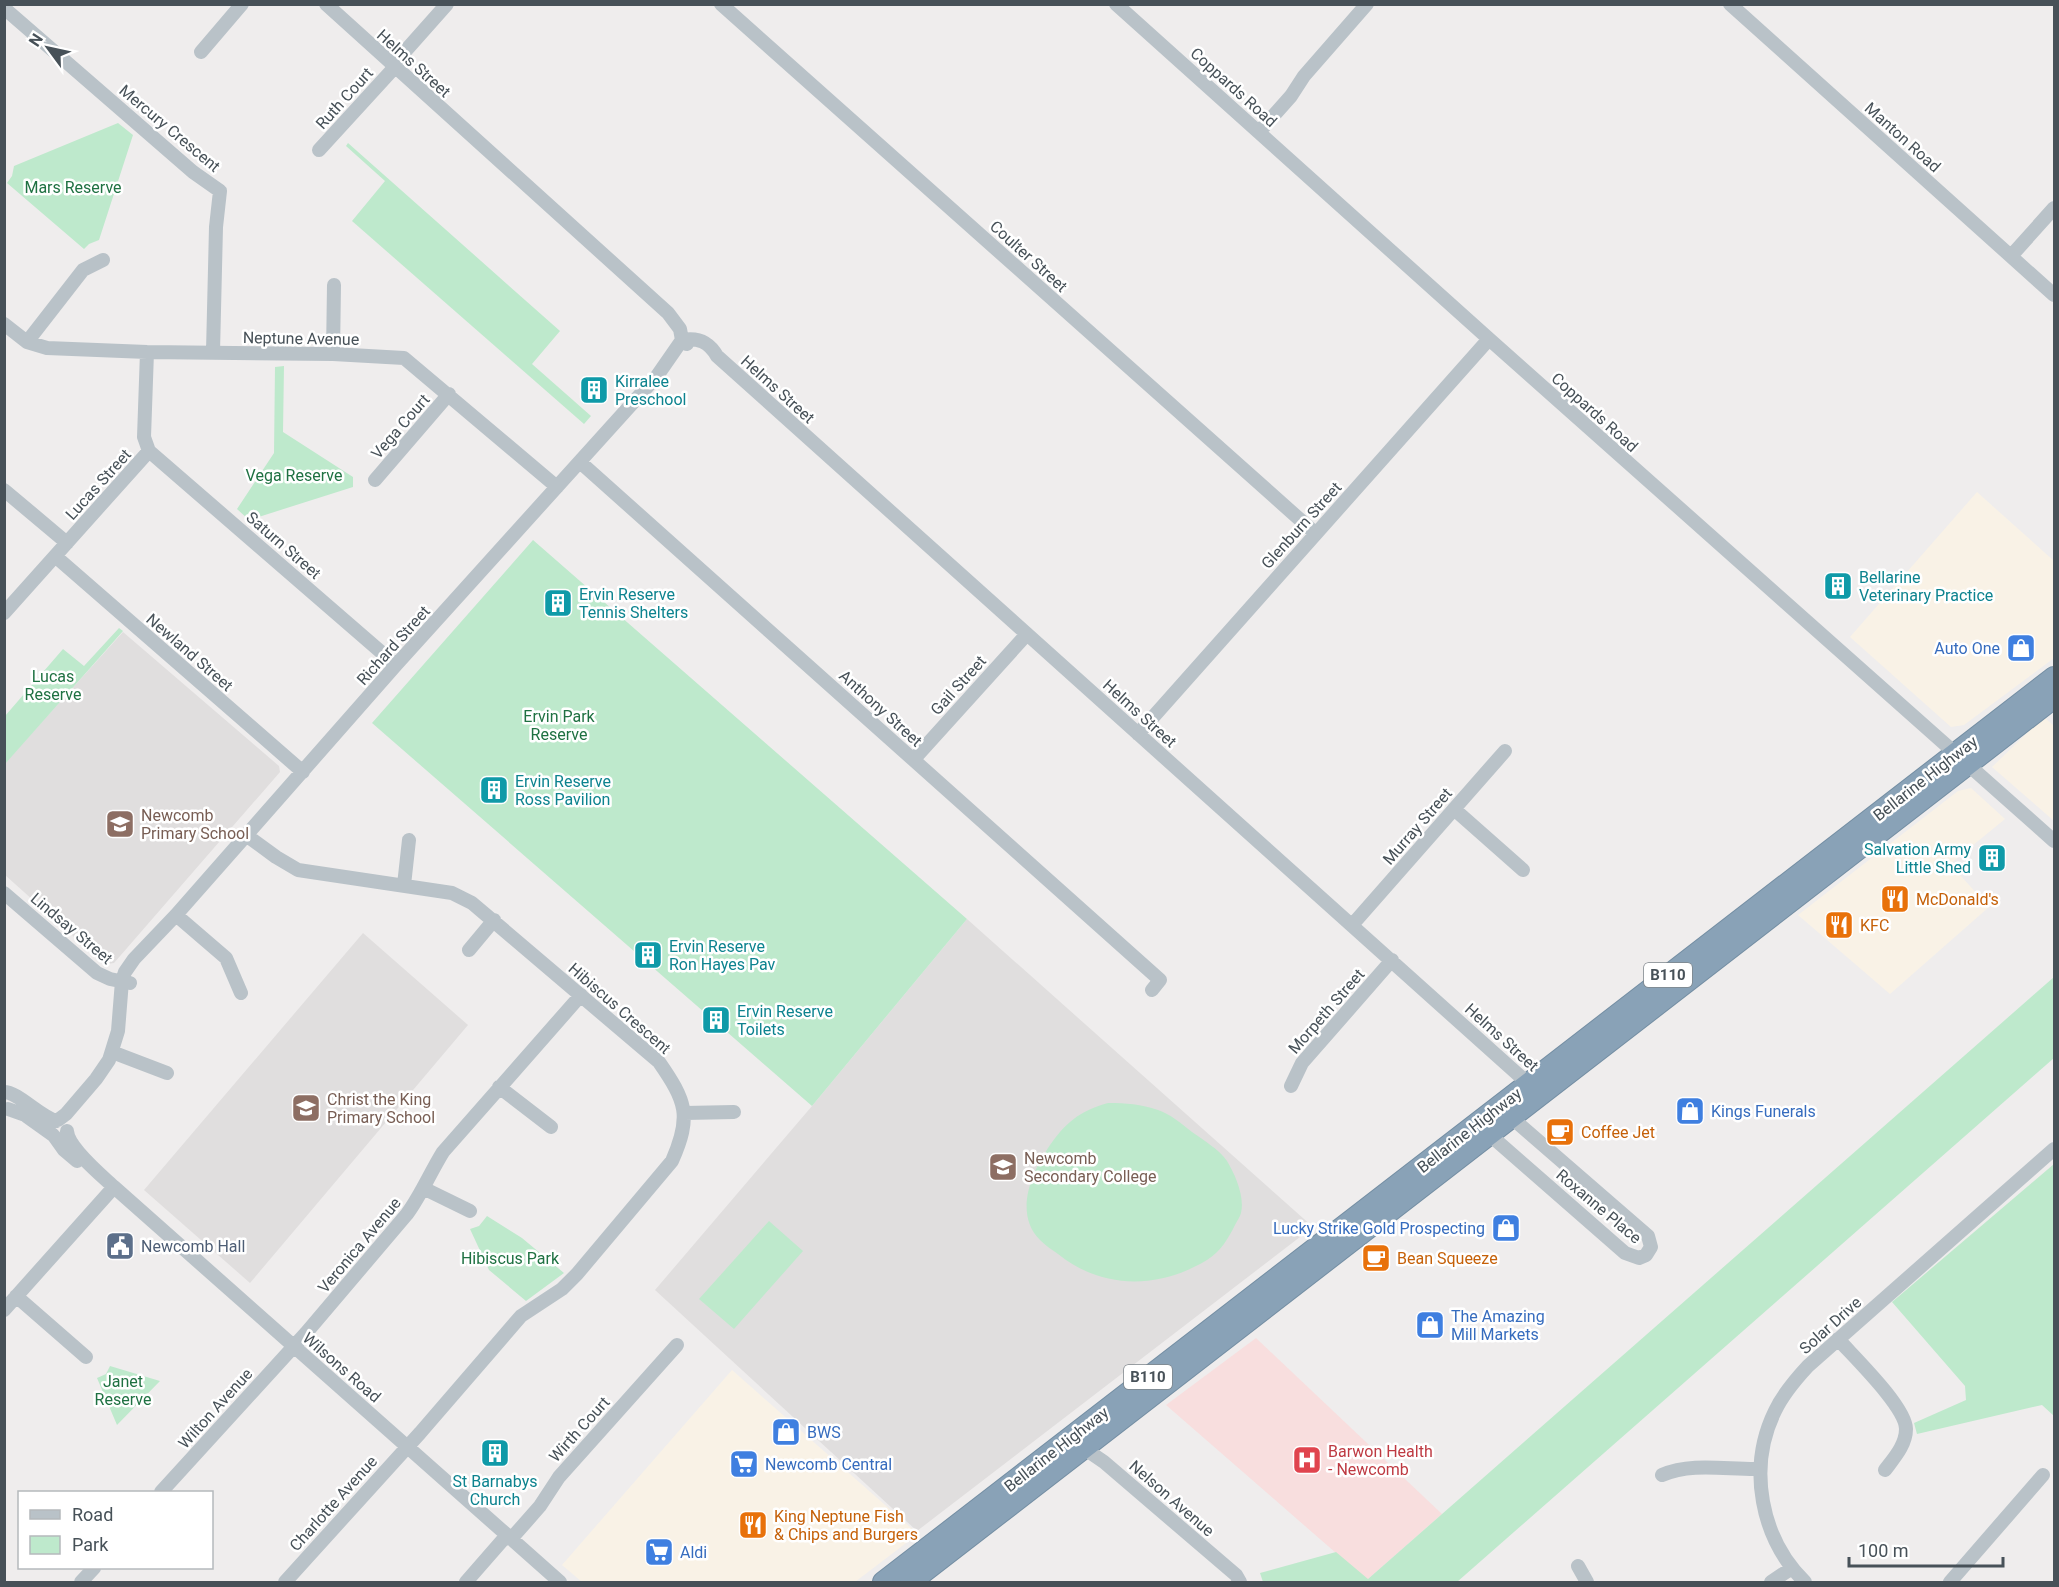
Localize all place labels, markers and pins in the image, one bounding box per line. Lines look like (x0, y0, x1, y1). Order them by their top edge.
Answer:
place label: Kirralee Preschool (615, 372, 686, 409)
building icon: Kirralee Preschool (578, 374, 610, 406)
place label: Bellarine Veterinary Practice (1859, 568, 1993, 605)
building icon: Bellarine Veterinary Practice (1822, 570, 1854, 602)
place label: Ervin Reserve Tennis Shelters (579, 585, 688, 622)
building icon: Ervin Reserve Tennis Shelters (542, 587, 574, 619)
shop icon: Auto One (2005, 632, 2037, 664)
place label: Auto One (1934, 639, 2000, 658)
place label: Ervin Reserve Ross Pavilion (515, 772, 611, 809)
building icon: Ervin Reserve Ross Pavilion (478, 774, 510, 806)
place label: Newcomb Primary School (141, 806, 249, 843)
school or university icon: Newcomb Primary School (104, 808, 136, 840)
place label: Salvation Army Little Shed (1864, 840, 1971, 877)
building icon: Salvation Army Little Shed (1976, 842, 2008, 874)
restaurant icon: McDonald's (1879, 883, 1911, 915)
place label: McDonald's (1916, 890, 1999, 909)
restaurant icon: KFC (1823, 909, 1855, 941)
place label: KFC (1860, 916, 1889, 935)
place label: Ervin Reserve Ron Hayes Pav (669, 937, 776, 974)
building icon: Ervin Reserve Ron Hayes Pav (632, 939, 664, 971)
place label: Ervin Reserve Toilets (737, 1002, 833, 1039)
building icon: Ervin Reserve Toilets (700, 1004, 732, 1036)
place label: Christ the King Primary School (327, 1090, 435, 1127)
school or university icon: Christ the King Primary School (290, 1092, 322, 1124)
shop icon: Kings Funerals (1674, 1095, 1706, 1127)
place label: Kings Funerals (1711, 1102, 1816, 1121)
cafe icon: Coffee Jet (1544, 1116, 1576, 1148)
place label: Coffee Jet (1581, 1123, 1655, 1142)
place label: Newcomb Secondary College (1024, 1149, 1156, 1186)
school or university icon: Newcomb Secondary College (987, 1151, 1019, 1183)
shop icon: Lucky Strike Gold Prospecting (1490, 1212, 1522, 1244)
place label: Lucky Strike Gold Prospecting (1273, 1219, 1485, 1238)
public building icon: Newcomb Hall (104, 1230, 136, 1262)
place label: Newcomb Hall (141, 1237, 245, 1256)
cafe icon: Bean Squeeze (1360, 1242, 1392, 1274)
place label: Bean Squeeze (1397, 1249, 1498, 1268)
place label: The Amazing Mill Markets (1451, 1307, 1545, 1344)
shop icon: The Amazing Mill Markets (1414, 1309, 1446, 1341)
shop icon: BWS (770, 1416, 802, 1448)
place label: BWS (807, 1423, 841, 1442)
building icon: St Barnabys Church (479, 1437, 511, 1469)
place label: Barwon Health - Newcomb (1328, 1442, 1433, 1479)
hospital icon: Barwon Health - Newcomb (1291, 1444, 1323, 1476)
supermarket icon: Newcomb Central (728, 1448, 760, 1480)
place label: Newcomb Central (765, 1455, 892, 1474)
place label: St Barnabys Church (452, 1472, 538, 1509)
place label: King Neptune Fish & Chips and Burgers (774, 1507, 918, 1544)
restaurant icon: King Neptune Fish & Chips and Burgers (737, 1509, 769, 1541)
supermarket icon: Aldi (643, 1536, 675, 1568)
place label: Aldi (680, 1543, 707, 1562)

